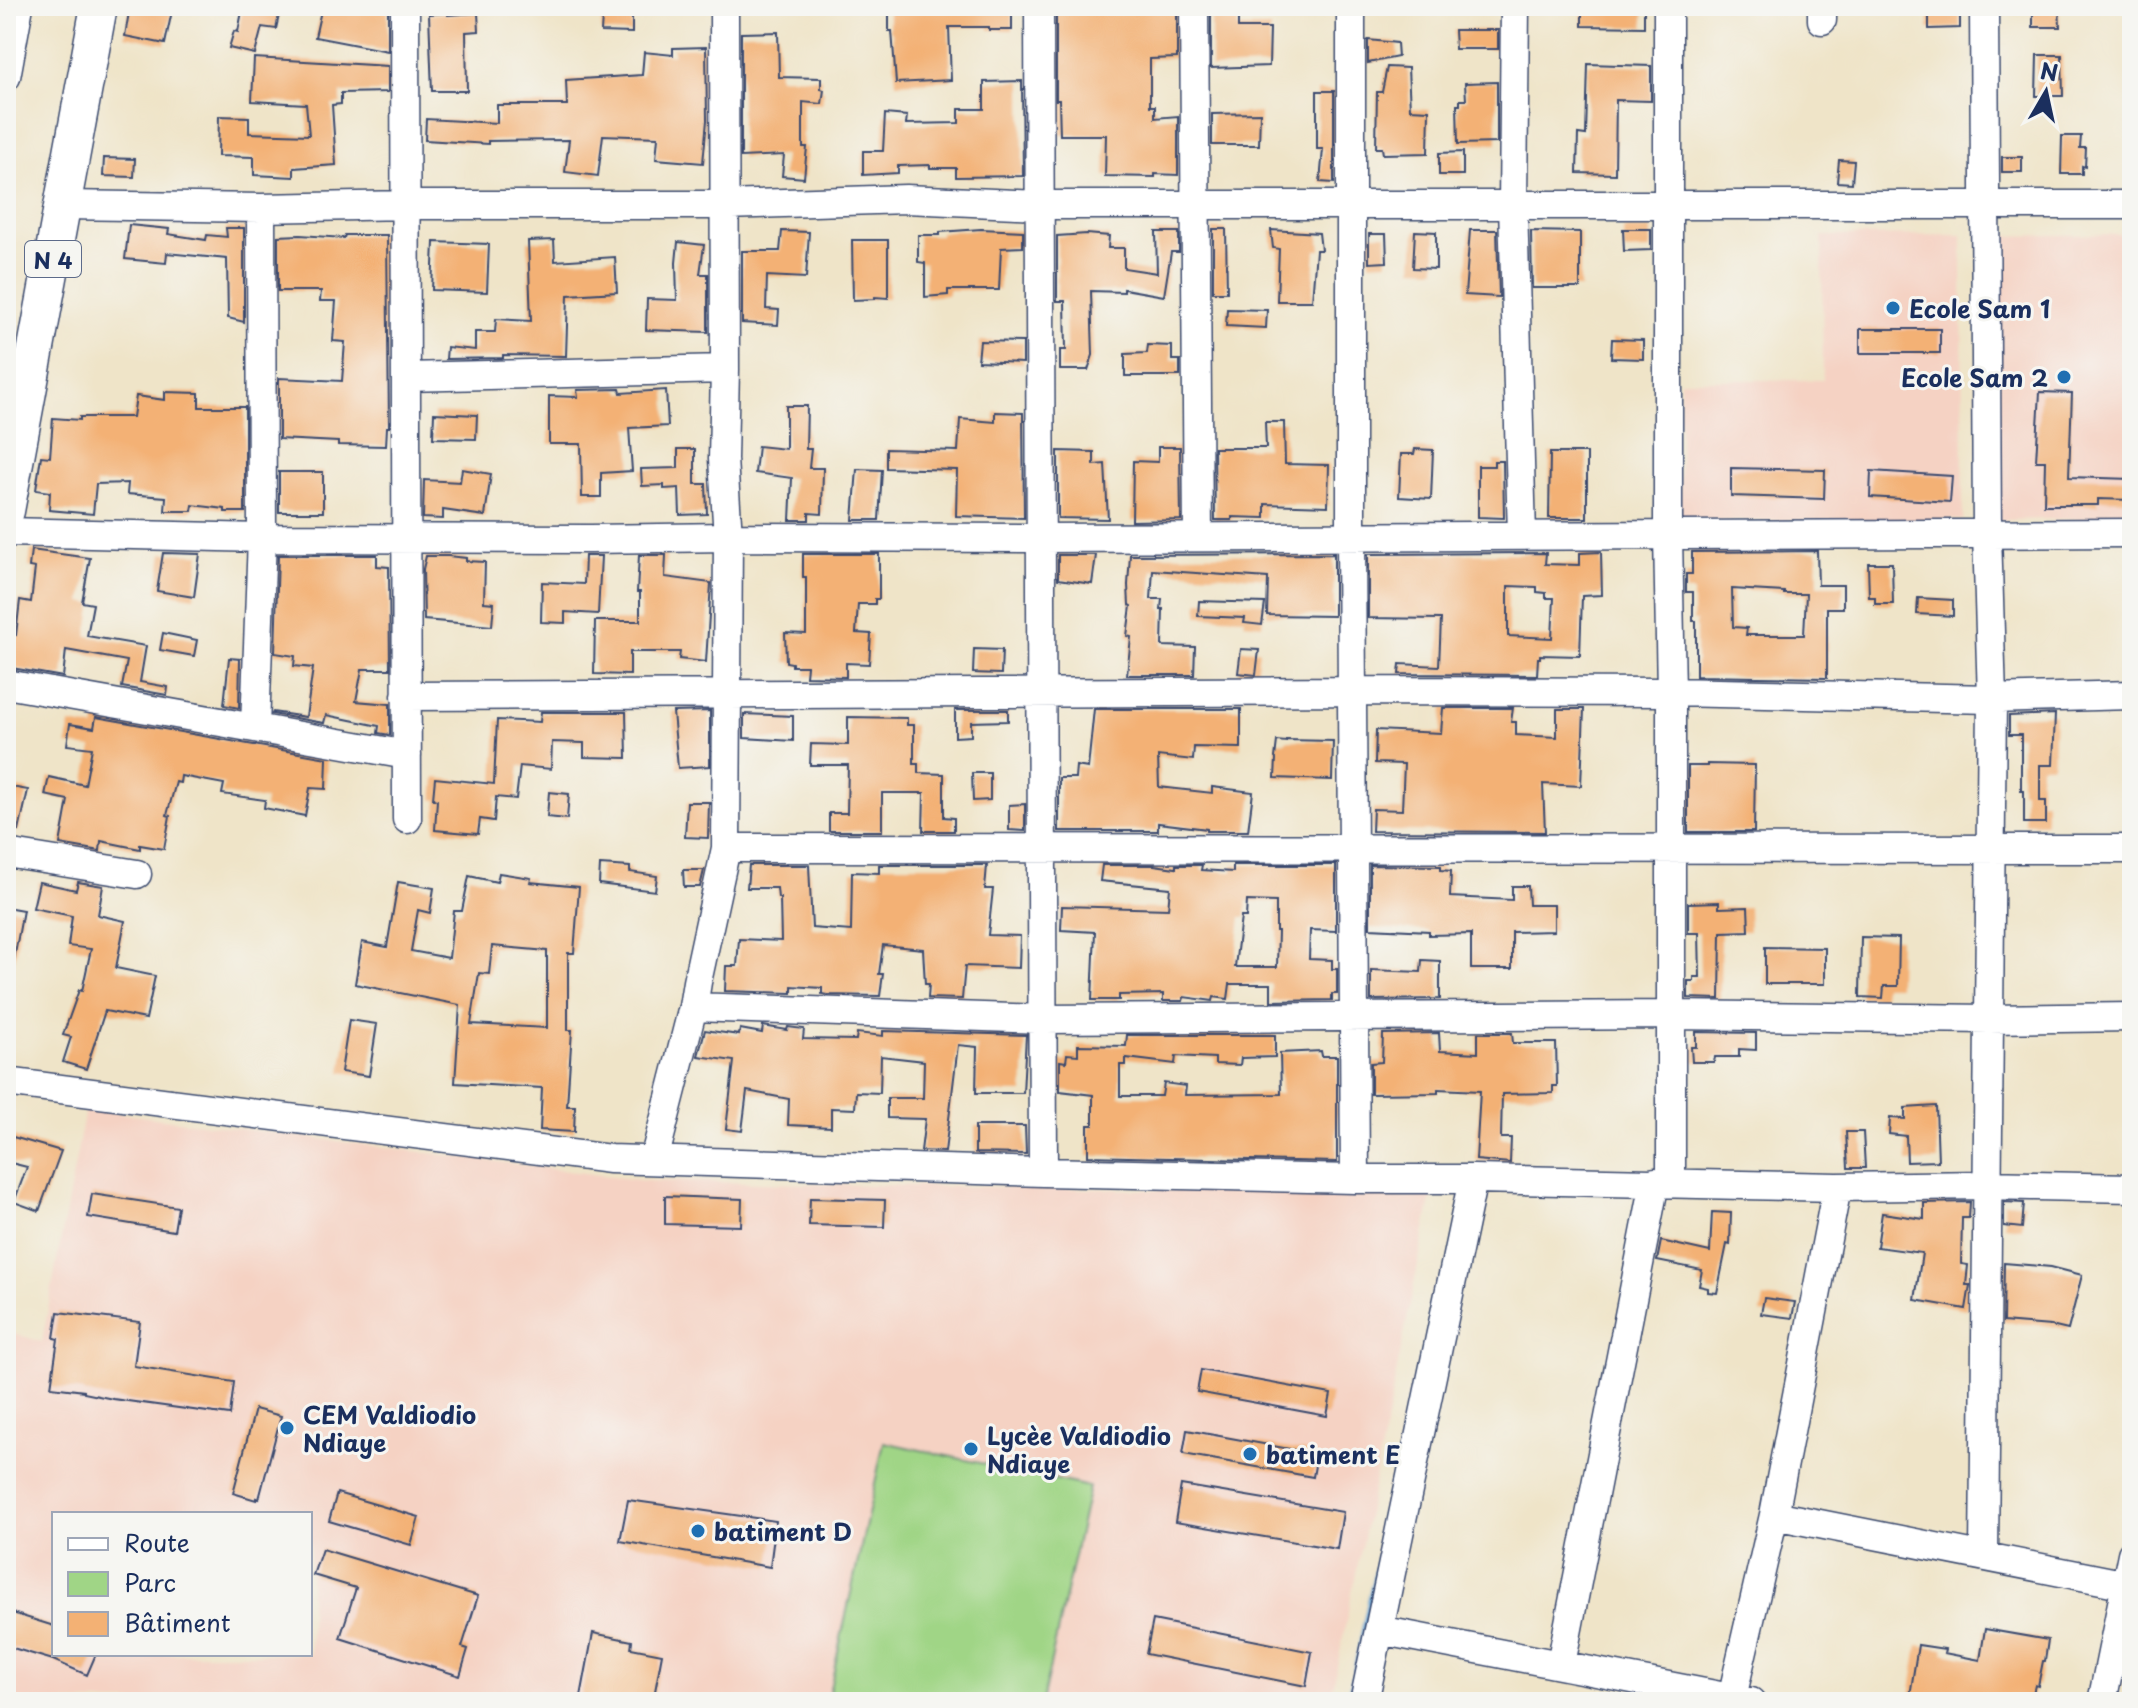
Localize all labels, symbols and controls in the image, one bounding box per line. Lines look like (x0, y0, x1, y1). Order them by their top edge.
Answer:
north arrow (2006, 52, 2086, 132)
text: N (2038, 53, 2061, 88)
road number: N 4 (25, 241, 81, 277)
place label: Ecole Sam 1 (1909, 290, 2050, 326)
marker: Ecole Sam 1 (1884, 299, 1902, 317)
place label: Ecole Sam 2 (1901, 359, 2048, 395)
marker: Ecole Sam 2 (2055, 368, 2073, 386)
place label: CEM Valdiodio Ndiaye (303, 1396, 476, 1460)
place label: Lycèe Valdiodio Ndiaye (987, 1417, 1171, 1481)
marker: CEM Valdiodio Ndiaye (278, 1419, 296, 1437)
place label: batiment E (1266, 1436, 1400, 1472)
marker: Lycèe Valdiodio Ndiaye (962, 1440, 980, 1458)
marker: batiment E (1241, 1445, 1259, 1463)
legend (52, 1512, 312, 1656)
place label: batiment D (714, 1513, 852, 1549)
marker: batiment D (689, 1522, 707, 1540)
text: Route (124, 1524, 190, 1560)
text: Parc (124, 1564, 176, 1600)
text: Bâtiment (124, 1604, 231, 1640)

